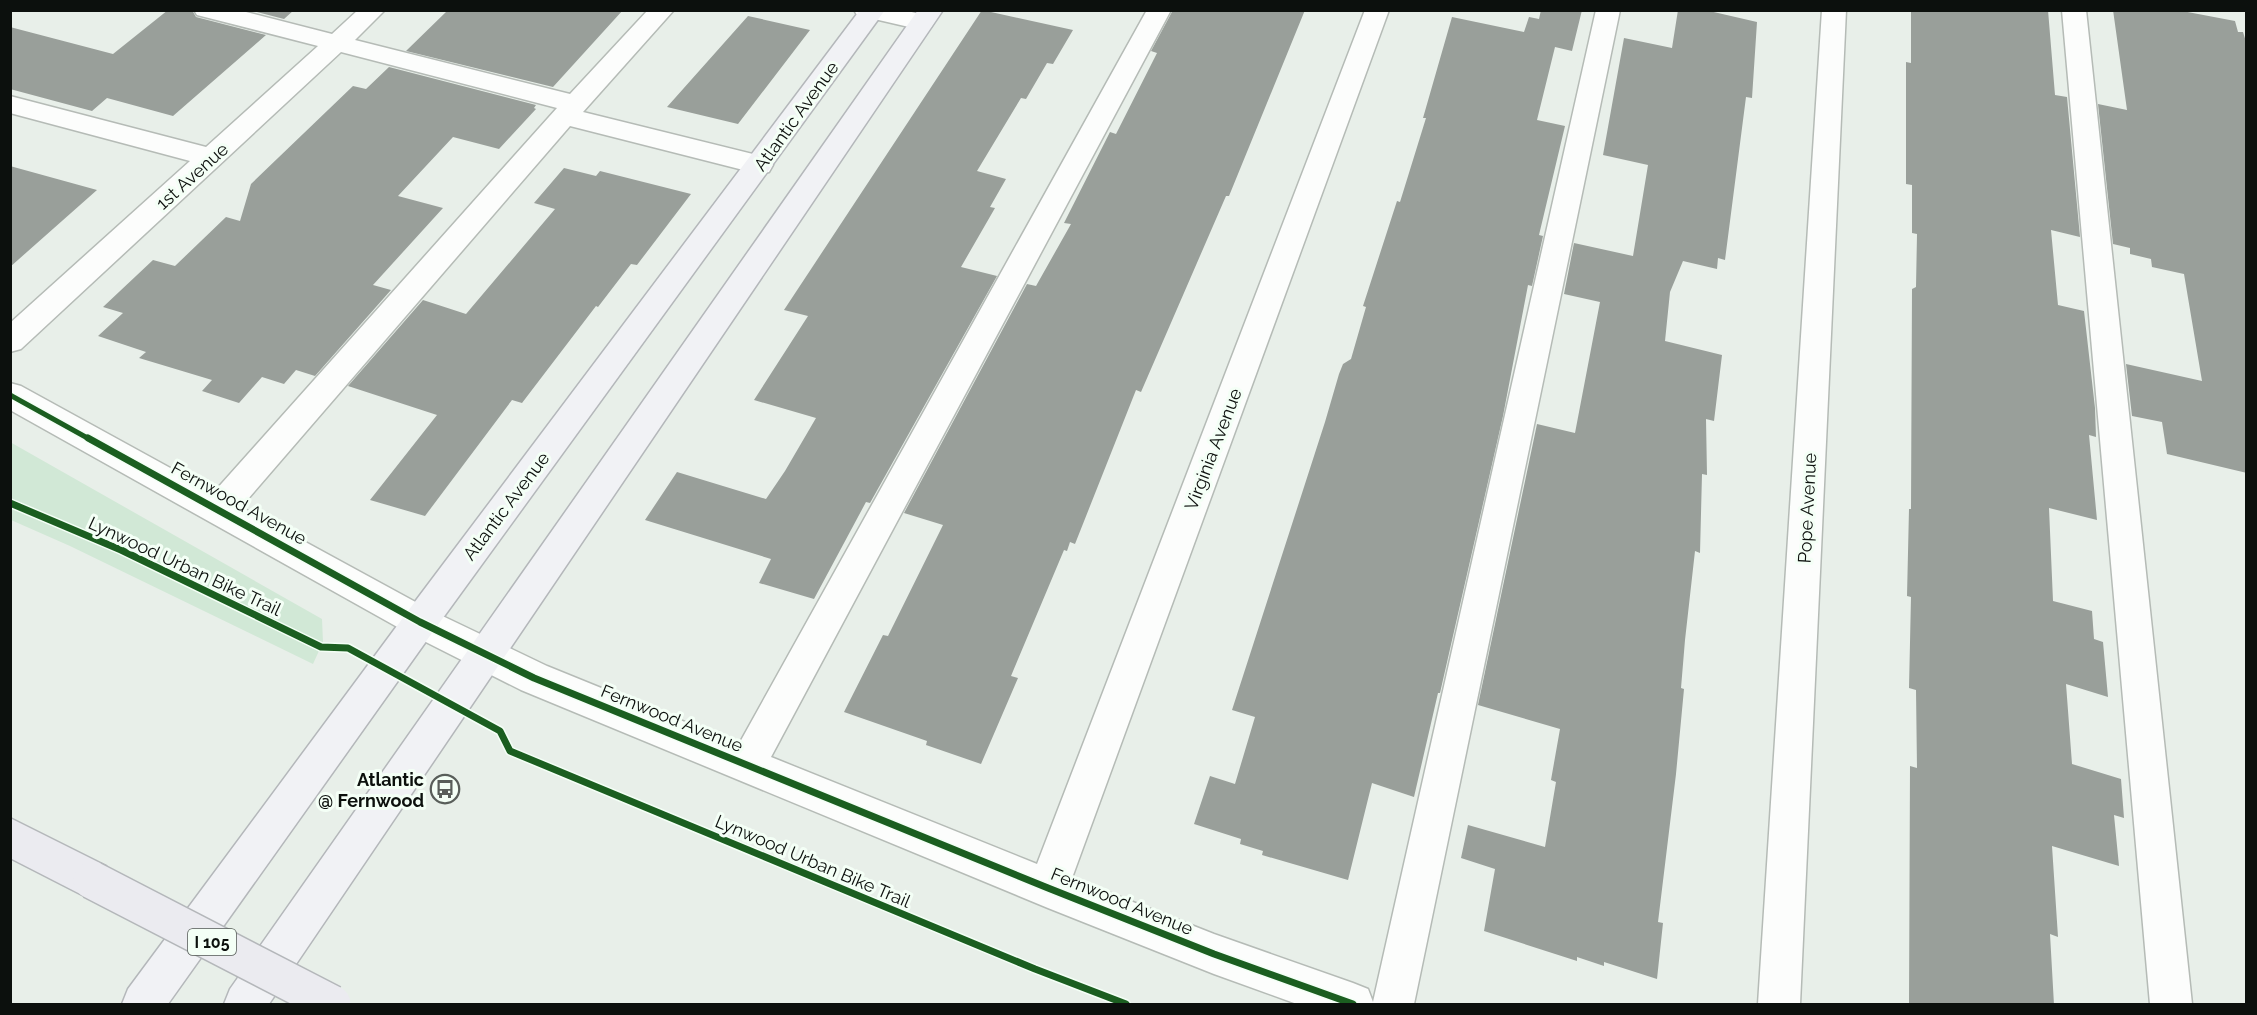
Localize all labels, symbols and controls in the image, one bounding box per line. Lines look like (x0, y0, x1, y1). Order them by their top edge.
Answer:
street label: Atlantic Avenue (749, 57, 843, 175)
street label: 1st Avenue (152, 138, 233, 214)
street label: Virginia Avenue (1180, 385, 1246, 513)
street label: Atlantic Avenue (459, 447, 554, 564)
street label: Pope Avenue (1794, 452, 1820, 564)
street label: Fernwood Avenue (168, 457, 311, 549)
street label: Lynwood Urban Bike Trail (85, 512, 285, 620)
street label: Fernwood Avenue (598, 680, 746, 756)
place label: Atlantic @ Fernwood (318, 769, 424, 811)
bus stop icon: Atlantic @ Fernwood (429, 773, 461, 805)
street label: Lynwood Urban Bike Trail (712, 810, 914, 912)
street label: Fernwood Avenue (1048, 863, 1196, 939)
road number: I 105 (188, 929, 236, 955)

